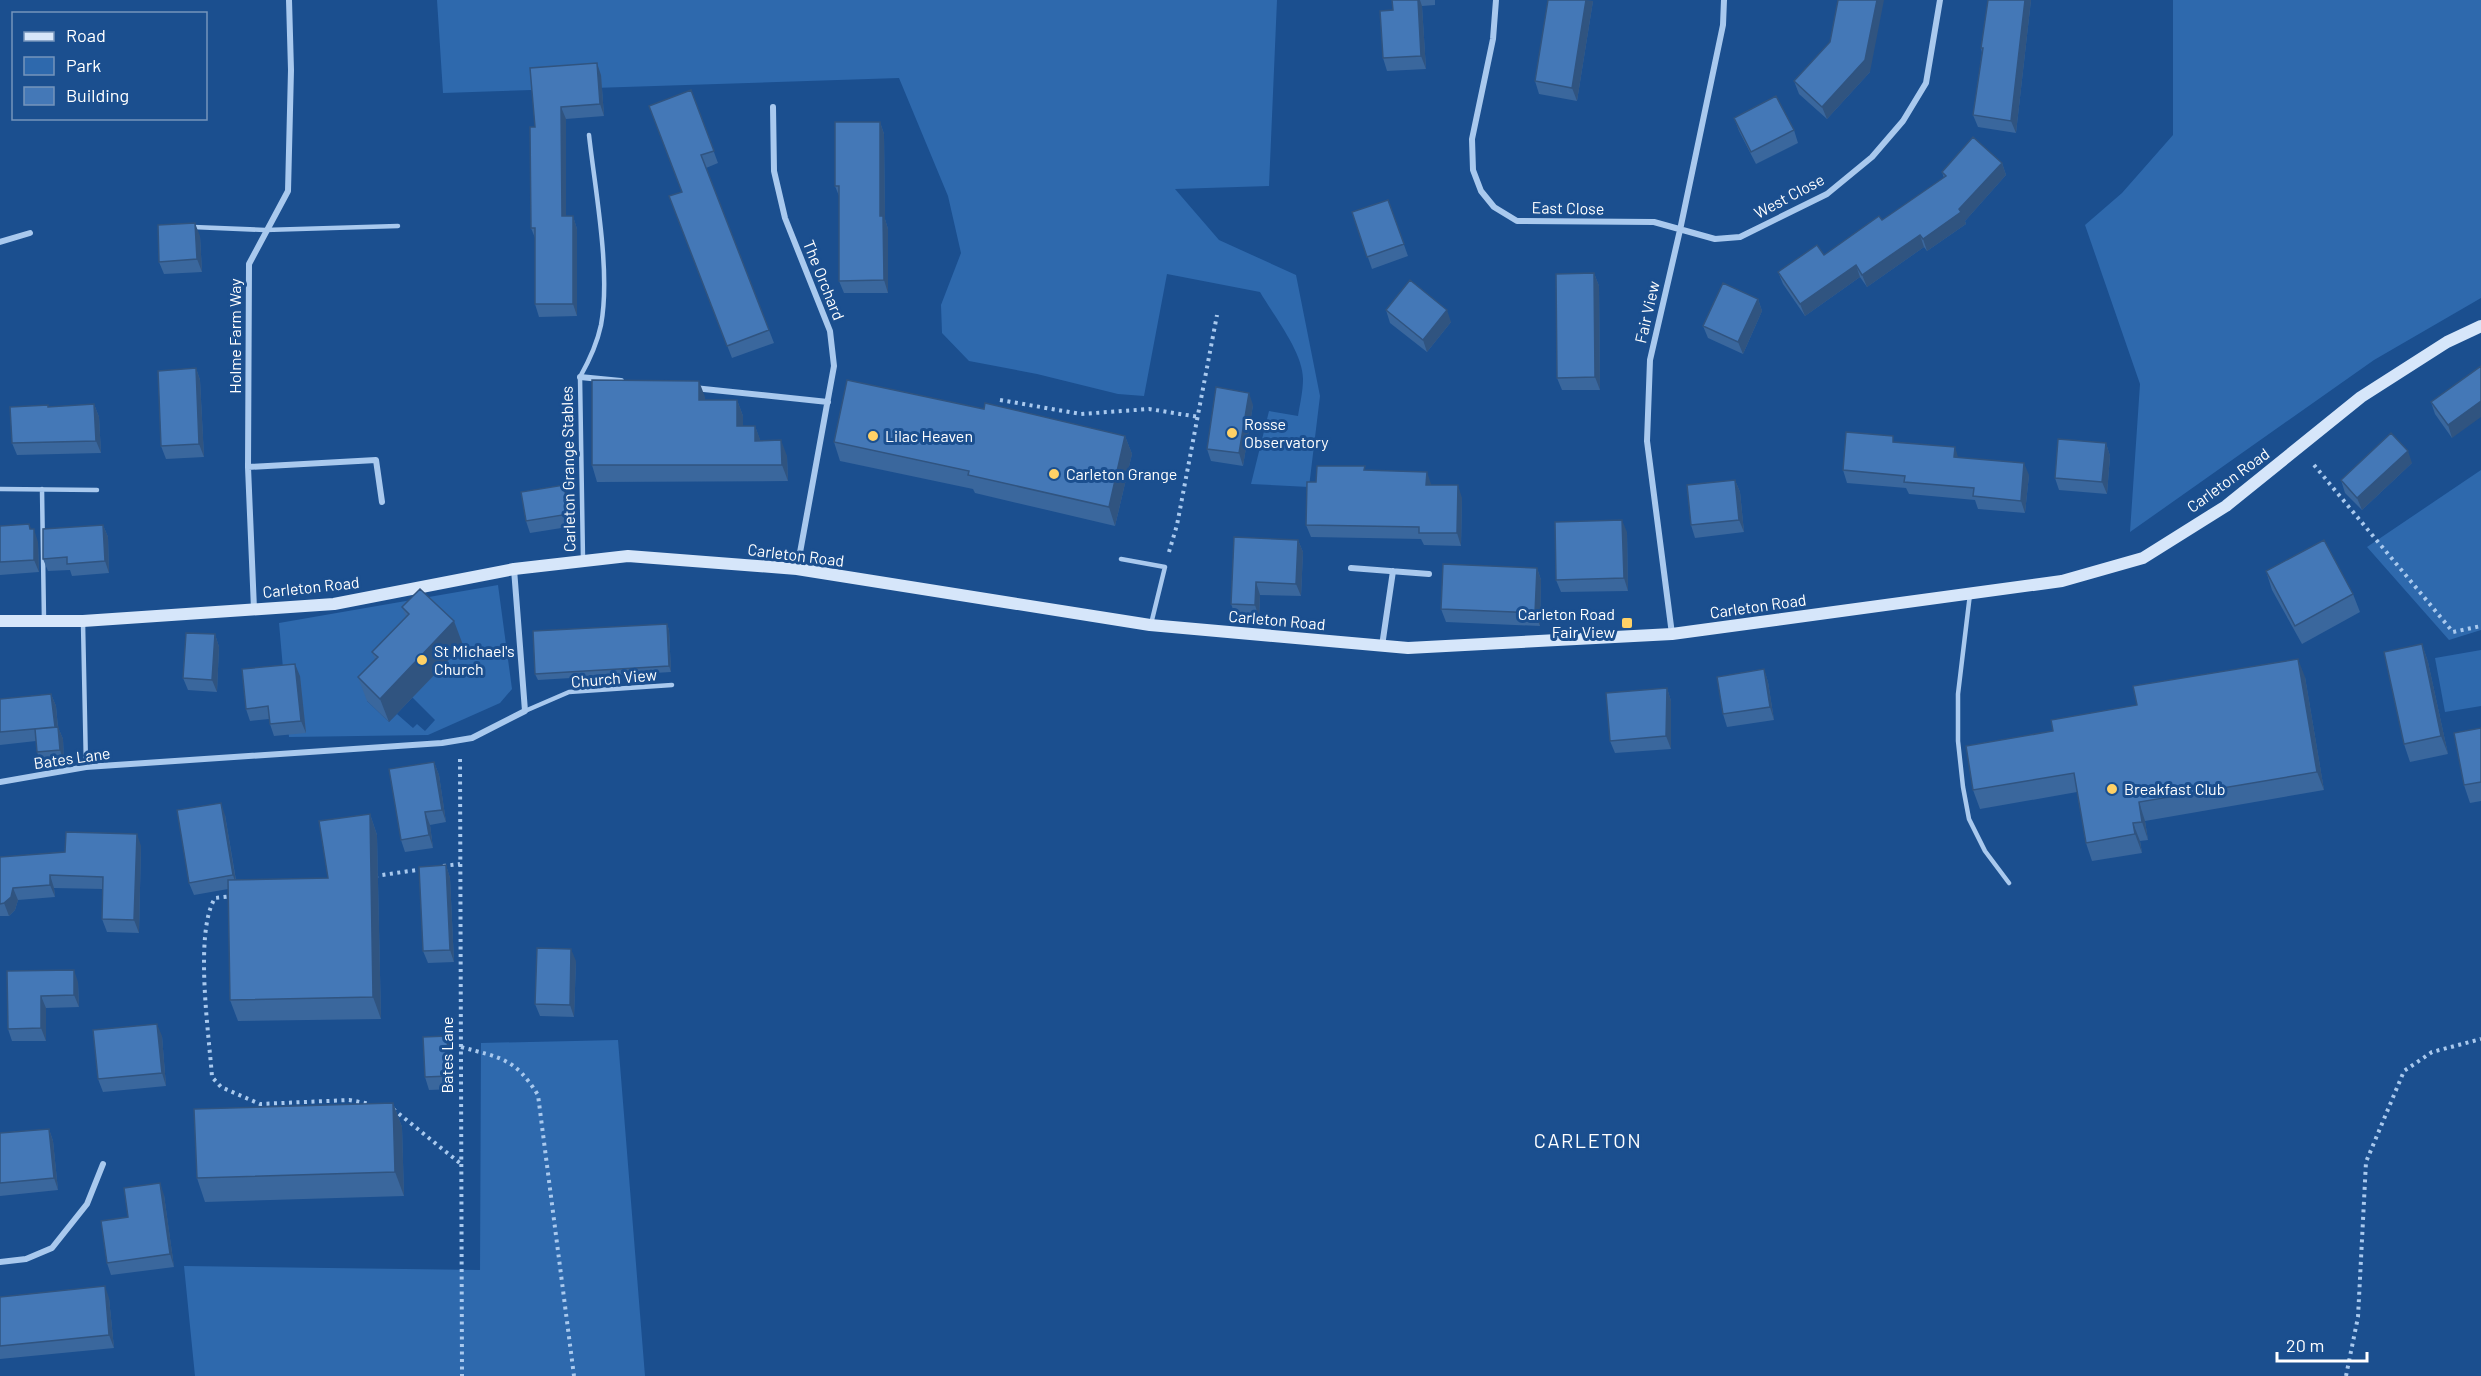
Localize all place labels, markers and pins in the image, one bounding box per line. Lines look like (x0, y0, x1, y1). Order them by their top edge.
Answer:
place label: Rosse Observatory (1244, 414, 1329, 451)
place label: Lilac Heaven (885, 426, 973, 445)
marker: Rosse Observatory (1225, 426, 1239, 440)
marker: Lilac Heaven (866, 429, 880, 443)
place label: Carleton Grange (1066, 464, 1177, 483)
marker: Carleton Grange (1047, 467, 1061, 481)
place label: Carleton Road Fair View (1518, 604, 1615, 641)
marker: Carleton Road Fair View (1620, 616, 1634, 630)
place label: St Michael's Church (434, 641, 515, 678)
marker: St Michael's Church (415, 653, 429, 667)
place label: Breakfast Club (2124, 779, 2225, 798)
marker: Breakfast Club (2105, 782, 2119, 796)

